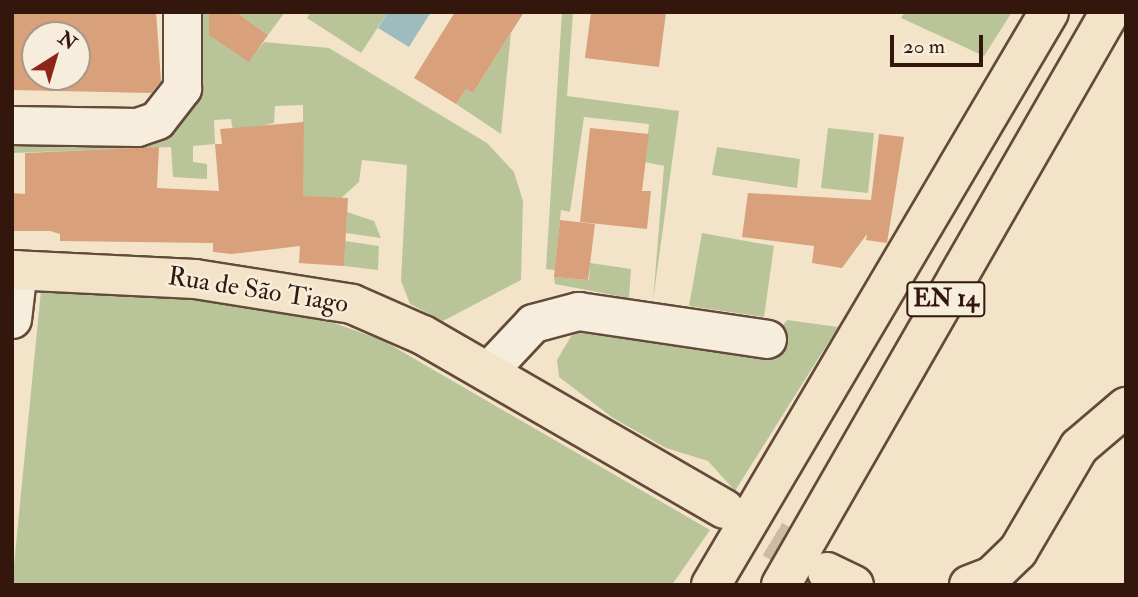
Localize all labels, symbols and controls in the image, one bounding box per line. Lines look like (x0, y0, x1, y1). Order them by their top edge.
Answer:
north arrow (21, 21, 91, 91)
scale bar (893, 21, 986, 65)
text: N (53, 26, 81, 56)
text: 20 m (903, 33, 945, 60)
street label: Rua de São Tiago (166, 261, 350, 321)
road number: EN 14 (906, 278, 986, 320)

